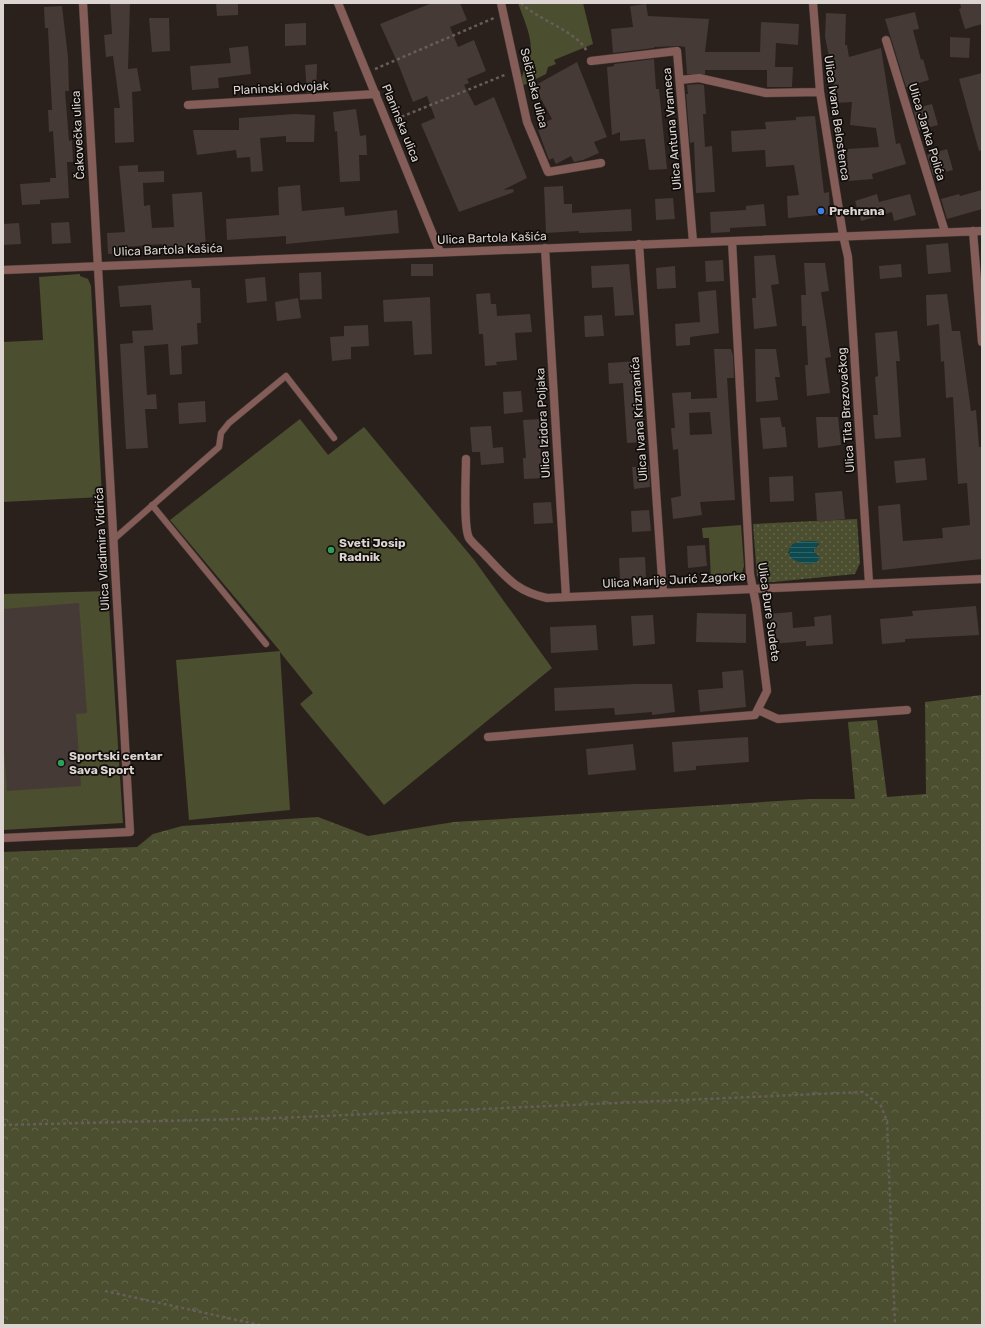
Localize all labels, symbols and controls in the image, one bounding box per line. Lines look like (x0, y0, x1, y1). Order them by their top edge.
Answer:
street label: Selčinska ulica (517, 47, 551, 129)
street label: Ulica Ivana Belostenca (821, 55, 853, 181)
street label: Ulica Antuna Vrameca (660, 67, 684, 191)
street label: Planinski odvojak (233, 78, 330, 98)
street label: Planinska ulica (379, 82, 423, 164)
street label: Ulica Janka Polića (906, 82, 948, 182)
street label: Čakovečka ulica (69, 90, 87, 180)
place label: Prehrana (829, 204, 885, 218)
marker: Prehrana (816, 206, 826, 216)
street label: Ulica Bartola Kašića (437, 229, 547, 247)
street label: Ulica Bartola Kašića (113, 241, 223, 259)
street label: Ulica Tita Brezovačkog (835, 347, 857, 473)
street label: Ulica Ivana Krizmanića (628, 356, 650, 482)
street label: Ulica Izidora Poljaka (533, 367, 553, 479)
street label: Ulica Vladimira Vidrića (92, 487, 112, 611)
place label: Sveti Josip Radnik (339, 536, 406, 564)
marker: Sveti Josip Radnik (326, 545, 336, 555)
street label: Ulica Đure Sudete (755, 561, 783, 663)
street label: Ulica Marije Jurić Zagorke (602, 569, 746, 591)
place label: Sportski centar Sava Sport (69, 749, 163, 777)
marker: Sportski centar Sava Sport (56, 758, 66, 768)

